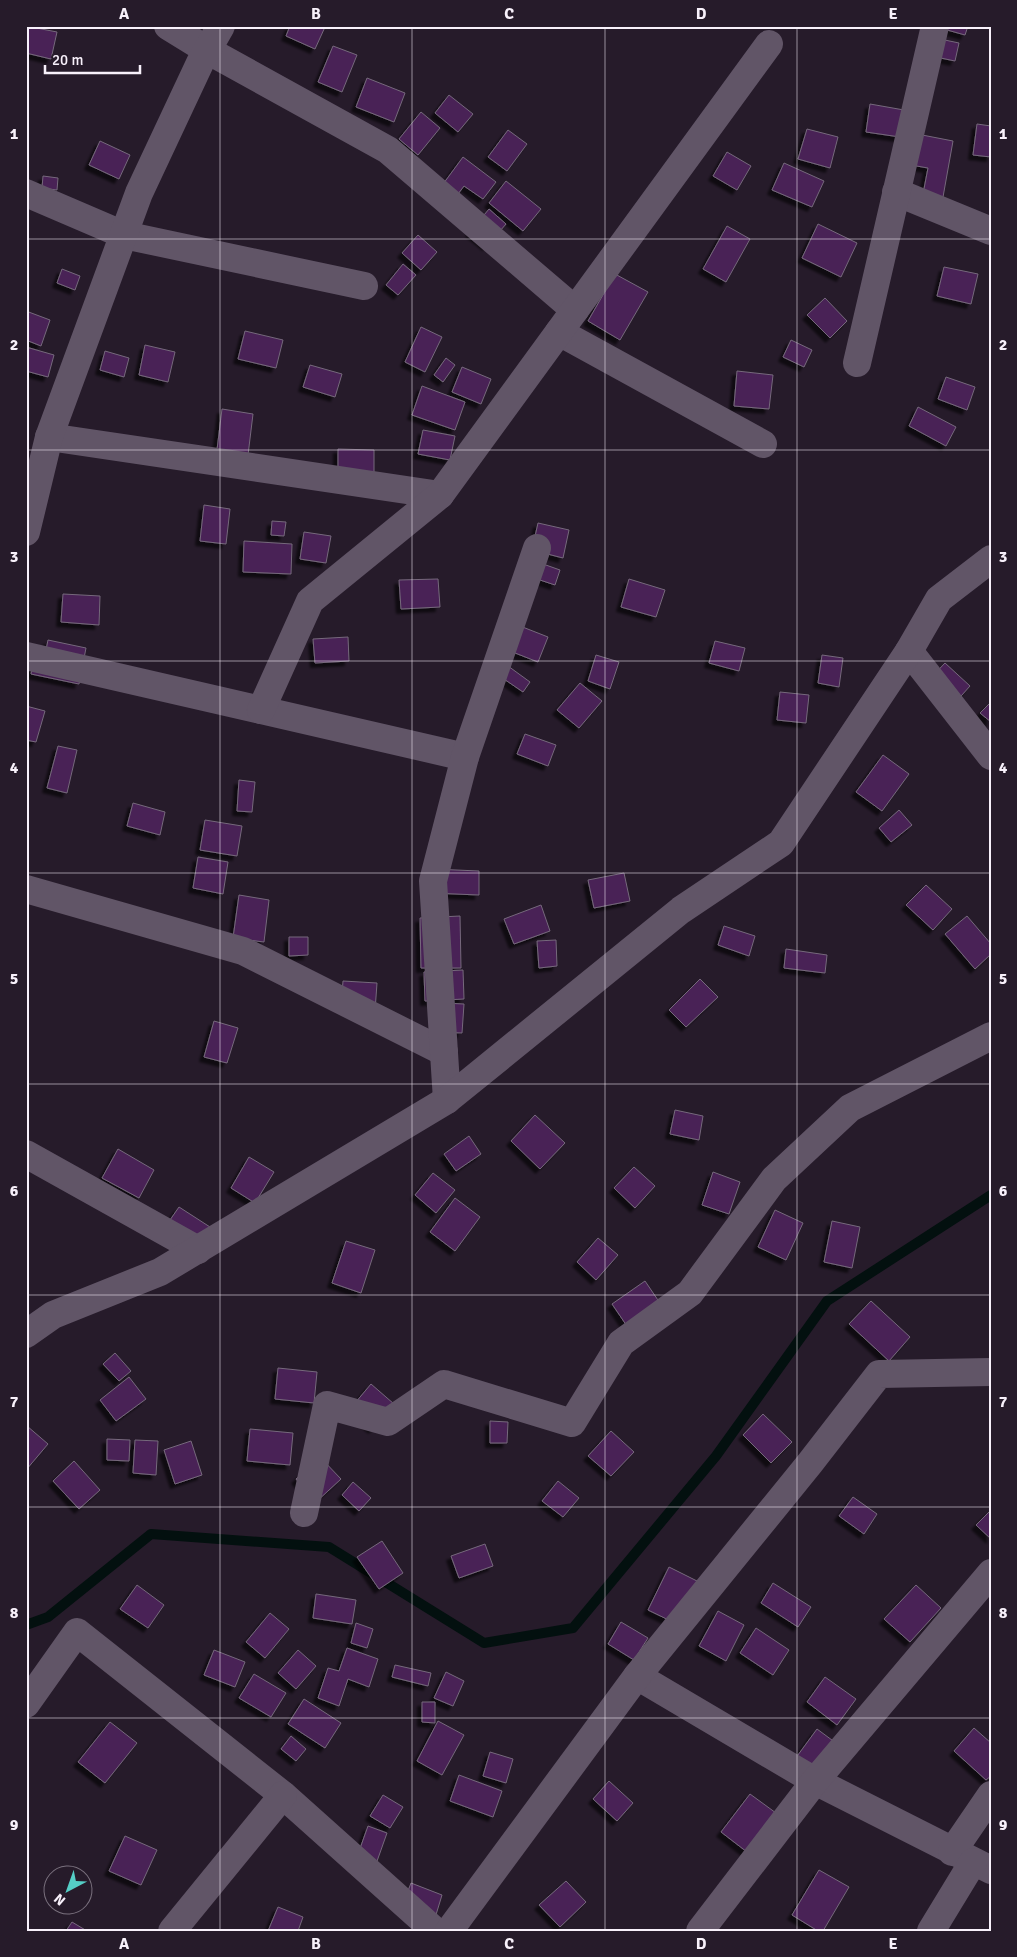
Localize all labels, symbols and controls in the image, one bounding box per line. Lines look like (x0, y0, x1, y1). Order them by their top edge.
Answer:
text: A (119, 4, 130, 24)
text: B (311, 4, 321, 24)
text: C (504, 4, 514, 24)
text: D (696, 4, 707, 24)
text: E (888, 4, 898, 24)
scale bar (45, 42, 140, 74)
text: 20 m (52, 51, 83, 69)
text: 1 (10, 124, 19, 144)
text: 1 (999, 124, 1008, 144)
text: 2 (10, 335, 18, 355)
text: 2 (999, 335, 1007, 355)
text: 3 (10, 547, 18, 567)
text: 3 (999, 547, 1007, 567)
text: 4 (10, 758, 19, 778)
text: 4 (999, 758, 1008, 778)
text: 5 (10, 969, 18, 989)
text: 5 (999, 969, 1007, 989)
text: 6 (10, 1181, 19, 1201)
text: 6 (999, 1181, 1008, 1201)
text: 7 (10, 1392, 19, 1412)
text: 7 (999, 1392, 1008, 1412)
text: 8 (10, 1603, 19, 1623)
text: 8 (999, 1603, 1008, 1623)
text: 9 (10, 1815, 19, 1835)
text: 9 (999, 1815, 1008, 1835)
north arrow (42, 1864, 92, 1914)
text: N (51, 1890, 69, 1909)
text: A (119, 1934, 130, 1954)
text: B (311, 1934, 321, 1954)
text: C (504, 1934, 514, 1954)
text: D (696, 1934, 707, 1954)
text: E (888, 1934, 898, 1954)

